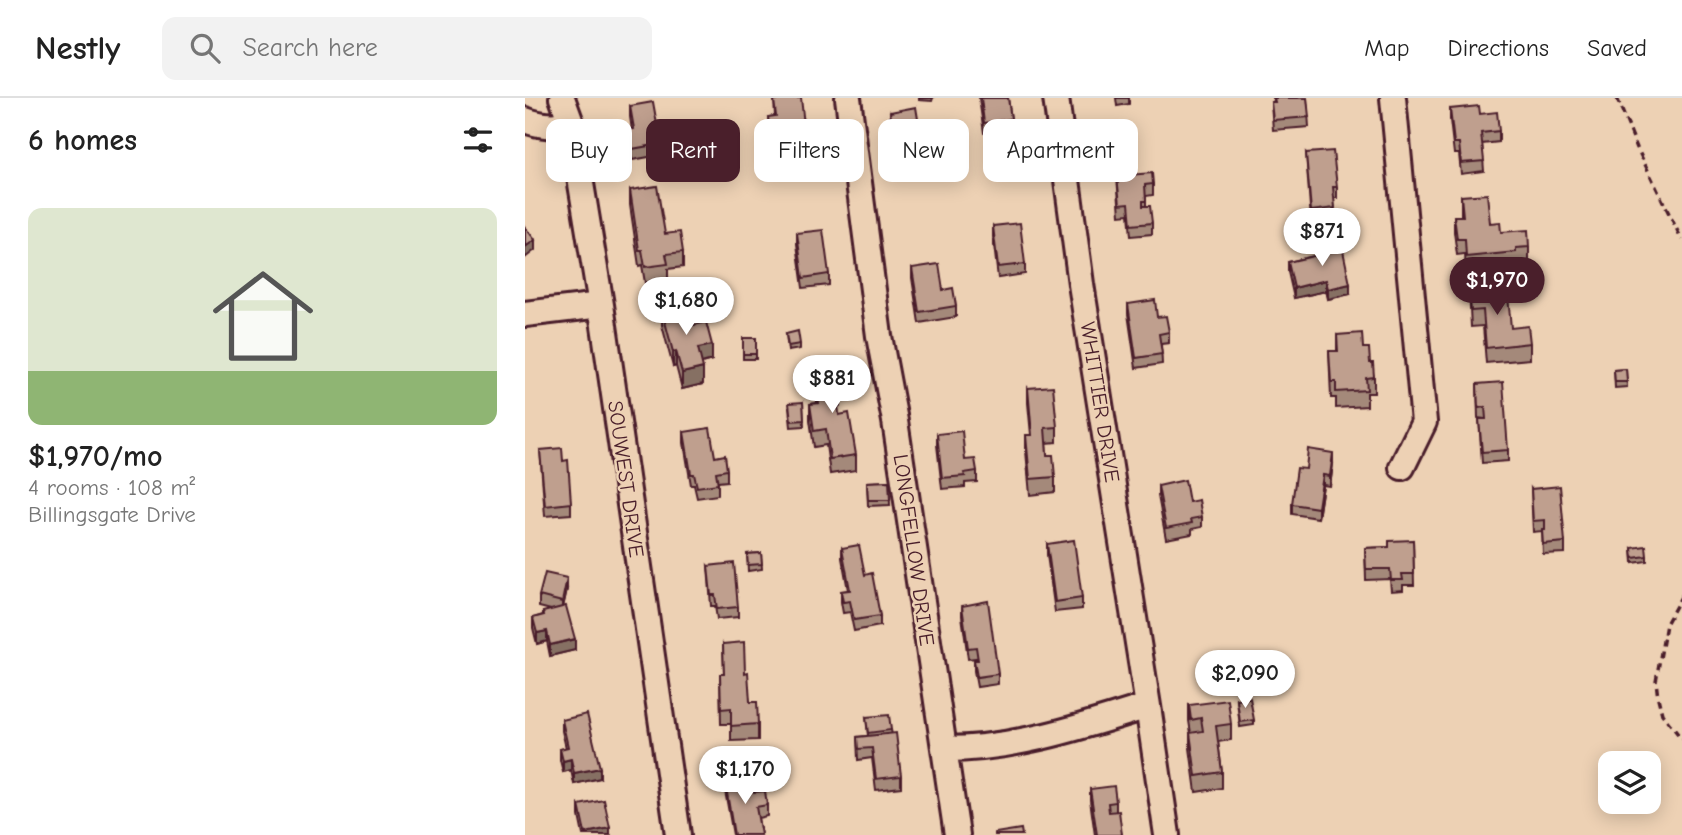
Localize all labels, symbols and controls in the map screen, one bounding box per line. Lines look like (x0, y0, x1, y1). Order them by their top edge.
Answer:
search box (162, 17, 652, 80)
text: Nestly (35, 29, 120, 67)
icon: search (186, 29, 224, 67)
text: Search here (242, 33, 378, 63)
text: Map (1364, 34, 1410, 62)
text: Directions (1448, 34, 1549, 62)
text: Saved (1587, 34, 1647, 62)
chip: Buy (546, 119, 632, 182)
chip: Rent (646, 119, 740, 182)
chip: Filters (754, 119, 864, 182)
chip: New (878, 119, 969, 182)
chip: Apartment (983, 119, 1138, 182)
icon: filters (459, 121, 497, 159)
text: 6 homes (28, 123, 137, 158)
pin: $871 (1281, 208, 1363, 268)
text: $871 (1299, 217, 1345, 244)
icon: home (200, 253, 326, 379)
pin: $1,970 (1440, 258, 1554, 317)
text: $1,970 (1466, 266, 1528, 293)
pin: $1,680 (629, 278, 743, 337)
text: $1,680 (654, 286, 718, 313)
street label: WHITTIER DRIVE (1075, 320, 1125, 484)
pin: $881 (791, 356, 873, 415)
text: $881 (809, 364, 855, 391)
street label: SOUWEST DRIVE (603, 399, 649, 559)
text: $1,970/mo (28, 439, 162, 474)
street label: LONGFELLOW DRIVE (889, 453, 939, 647)
text: 4 rooms · 108 m² (28, 474, 195, 501)
text: Billingsgate Drive (28, 501, 196, 528)
pin: $2,090 (1188, 650, 1302, 710)
text: $2,090 (1211, 659, 1279, 686)
pin: $1,170 (688, 746, 802, 806)
map controls (1598, 751, 1661, 814)
button: layers (1598, 751, 1661, 814)
text: $1,170 (715, 755, 775, 782)

